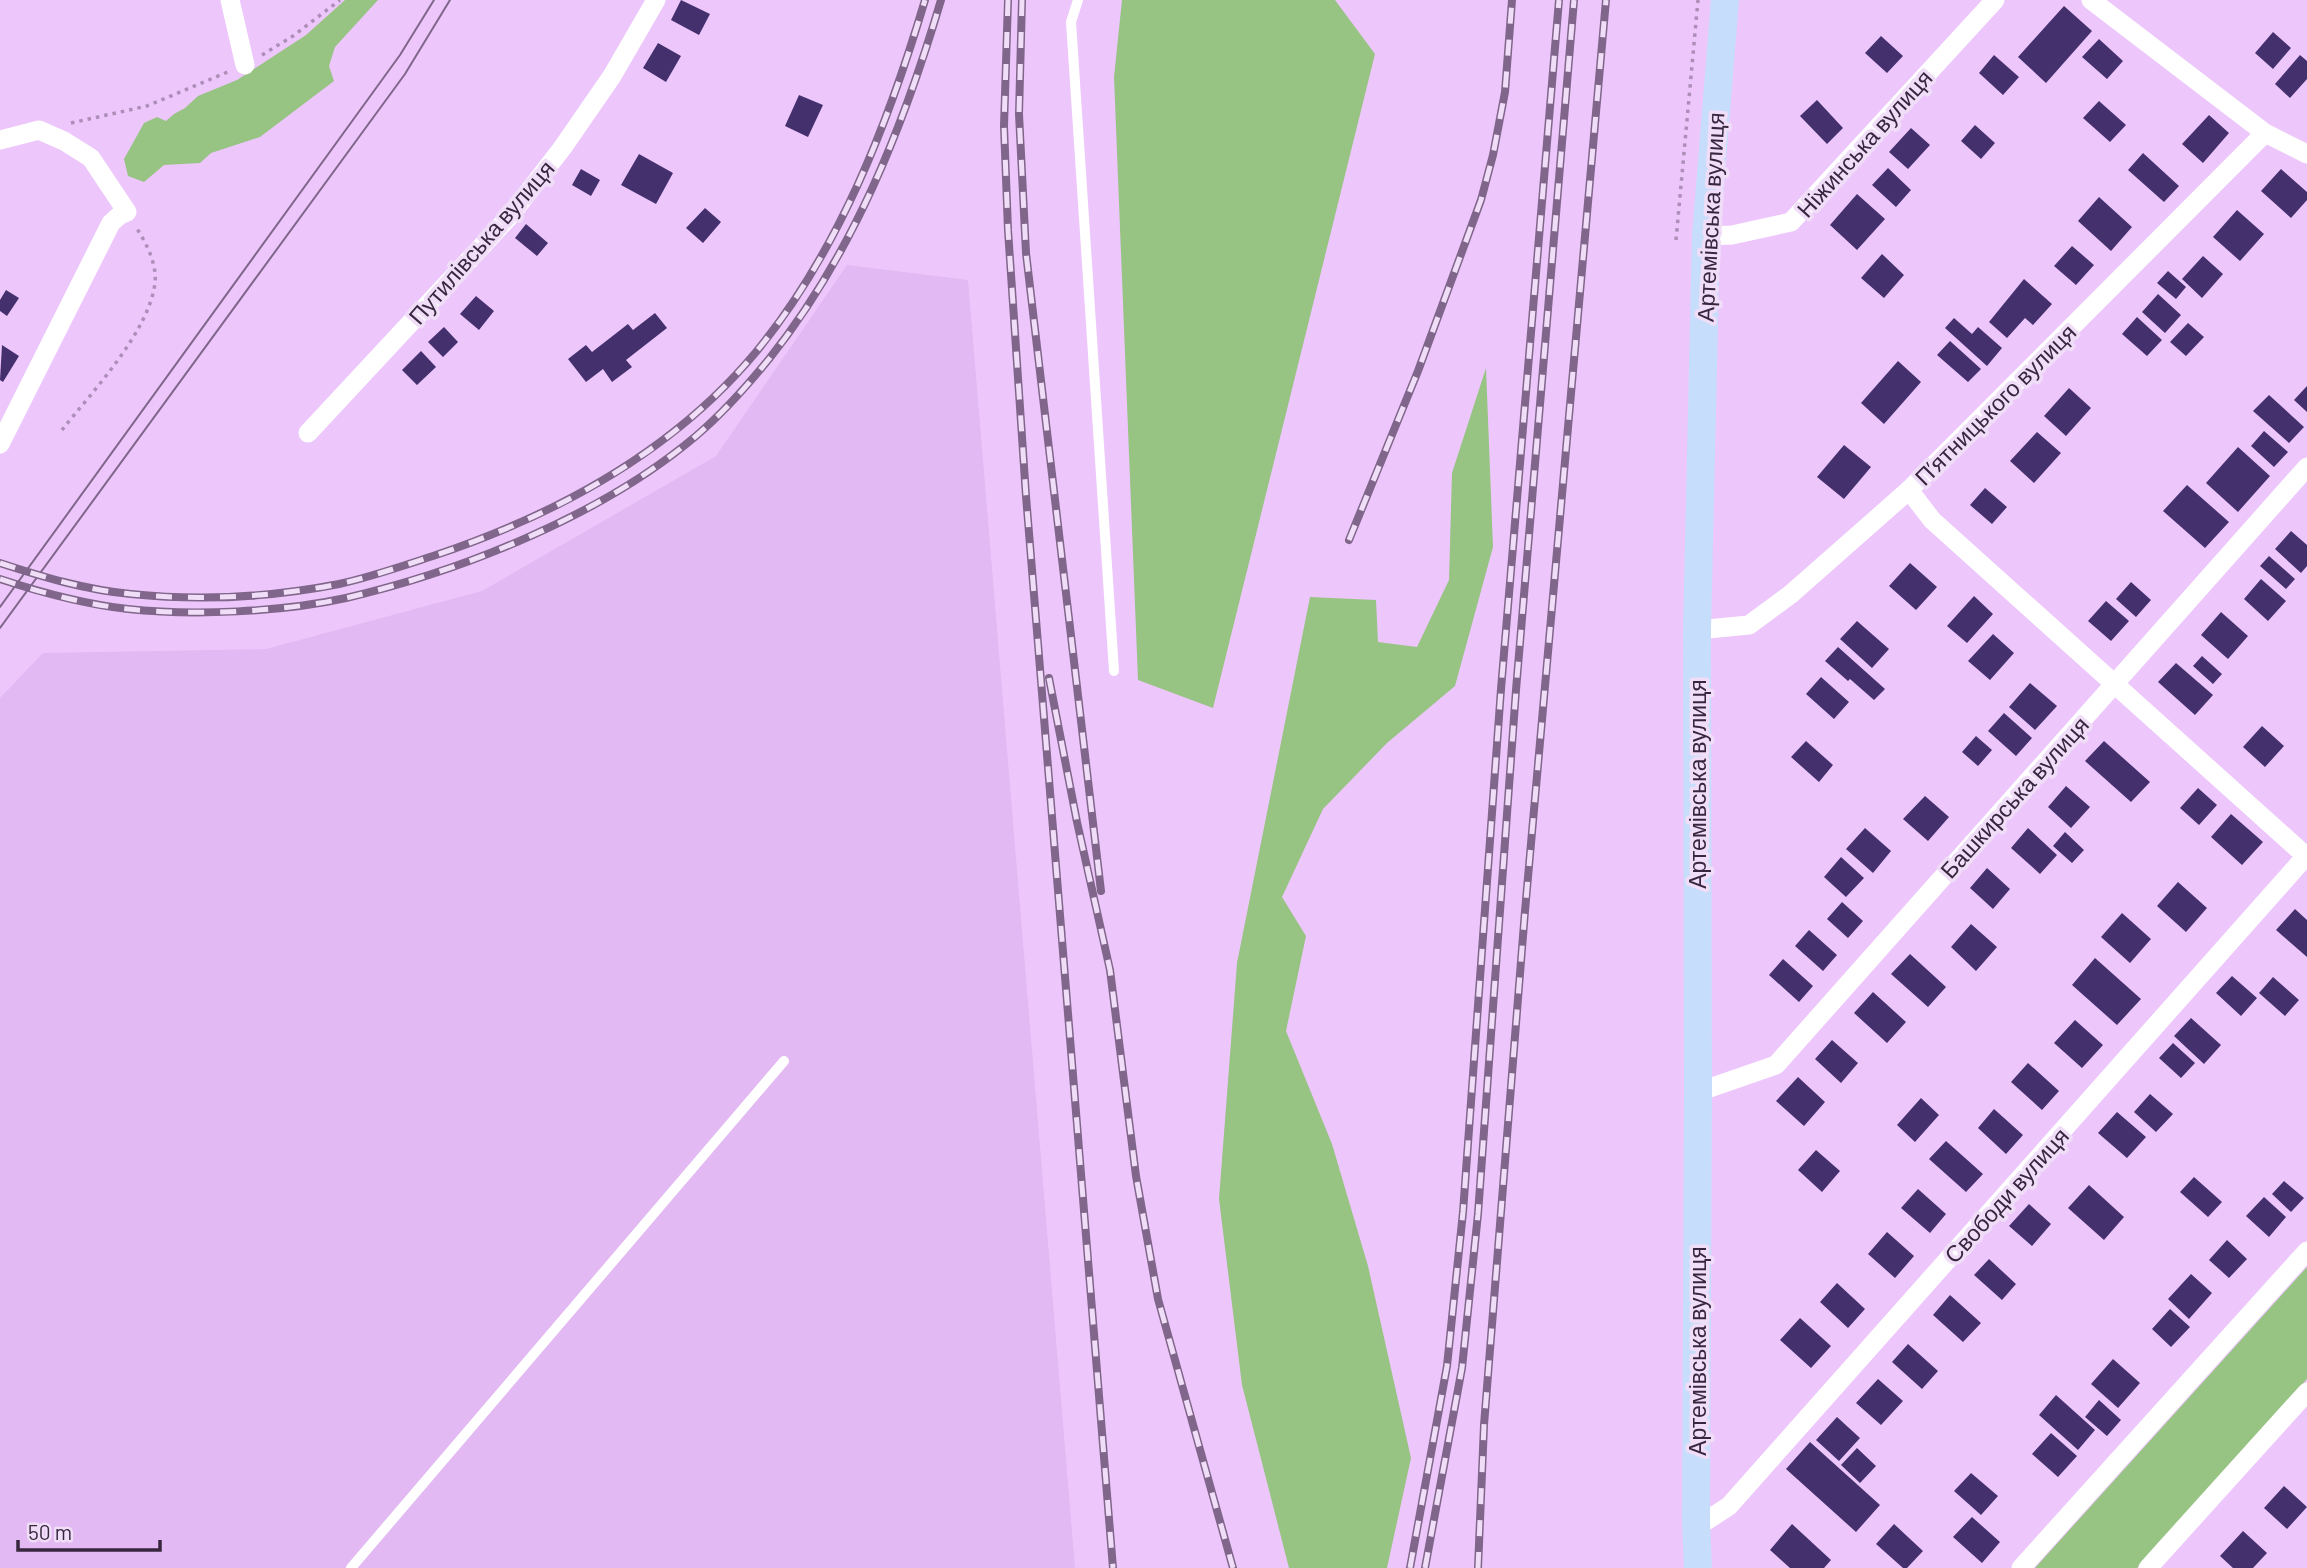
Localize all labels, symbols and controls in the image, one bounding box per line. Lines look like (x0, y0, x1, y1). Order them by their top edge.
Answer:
street label: Ніжинська вулиця (1790, 64, 1938, 222)
street label: Артемівська вулиця (1691, 112, 1729, 322)
street label: Путилівська вулиця (402, 154, 560, 330)
street label: П’ятницького вулиця (1909, 318, 2081, 490)
street label: Артемівська вулиця (1683, 679, 1711, 889)
street label: Башкирська вулиця (1934, 710, 2094, 884)
street label: Свободи вулиця (1938, 1122, 2074, 1268)
street label: Артемівська вулиця (1683, 1246, 1711, 1456)
scale bar (18, 1508, 159, 1552)
text: 50 m (28, 1519, 72, 1544)

